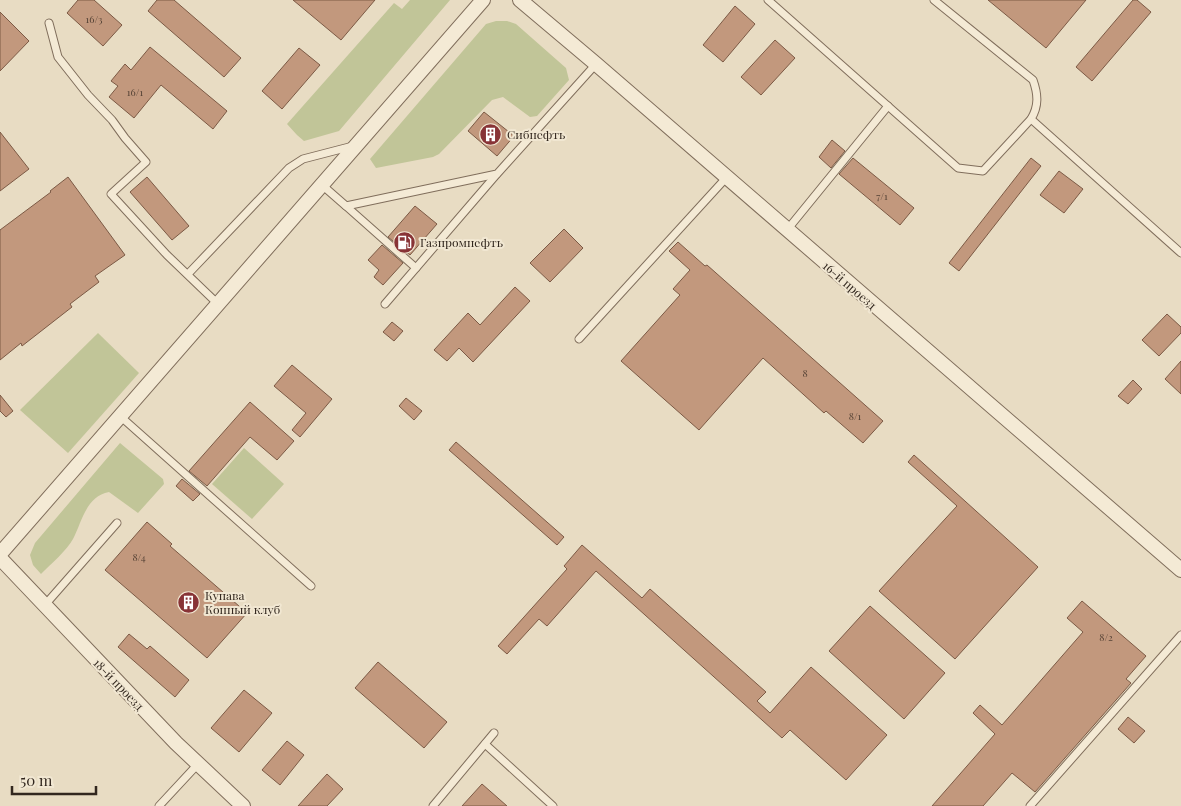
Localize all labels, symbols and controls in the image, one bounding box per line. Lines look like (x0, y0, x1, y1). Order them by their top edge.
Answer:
house number: 16/3 (86, 12, 103, 26)
house number: 16/1 (127, 85, 143, 99)
building icon: Сибнефть (479, 122, 503, 146)
place label: Сибнефть (507, 126, 565, 142)
house number: 7/1 (876, 189, 888, 203)
fuel station icon: Газпромнефть (392, 230, 416, 254)
place label: Газпромнефть (420, 234, 503, 250)
street label: 16-й проезд (820, 257, 881, 313)
house number: 8 (802, 366, 808, 380)
house number: 8/1 (849, 409, 862, 423)
house number: 8/4 (132, 550, 146, 564)
place label: Купава Конный клуб (205, 587, 280, 617)
building icon: Купава Конный клуб (177, 590, 201, 614)
house number: 8/2 (1099, 630, 1113, 644)
street label: 18-й проезд (90, 655, 148, 714)
scale bar (12, 764, 96, 796)
text: 50 m (20, 770, 53, 790)

